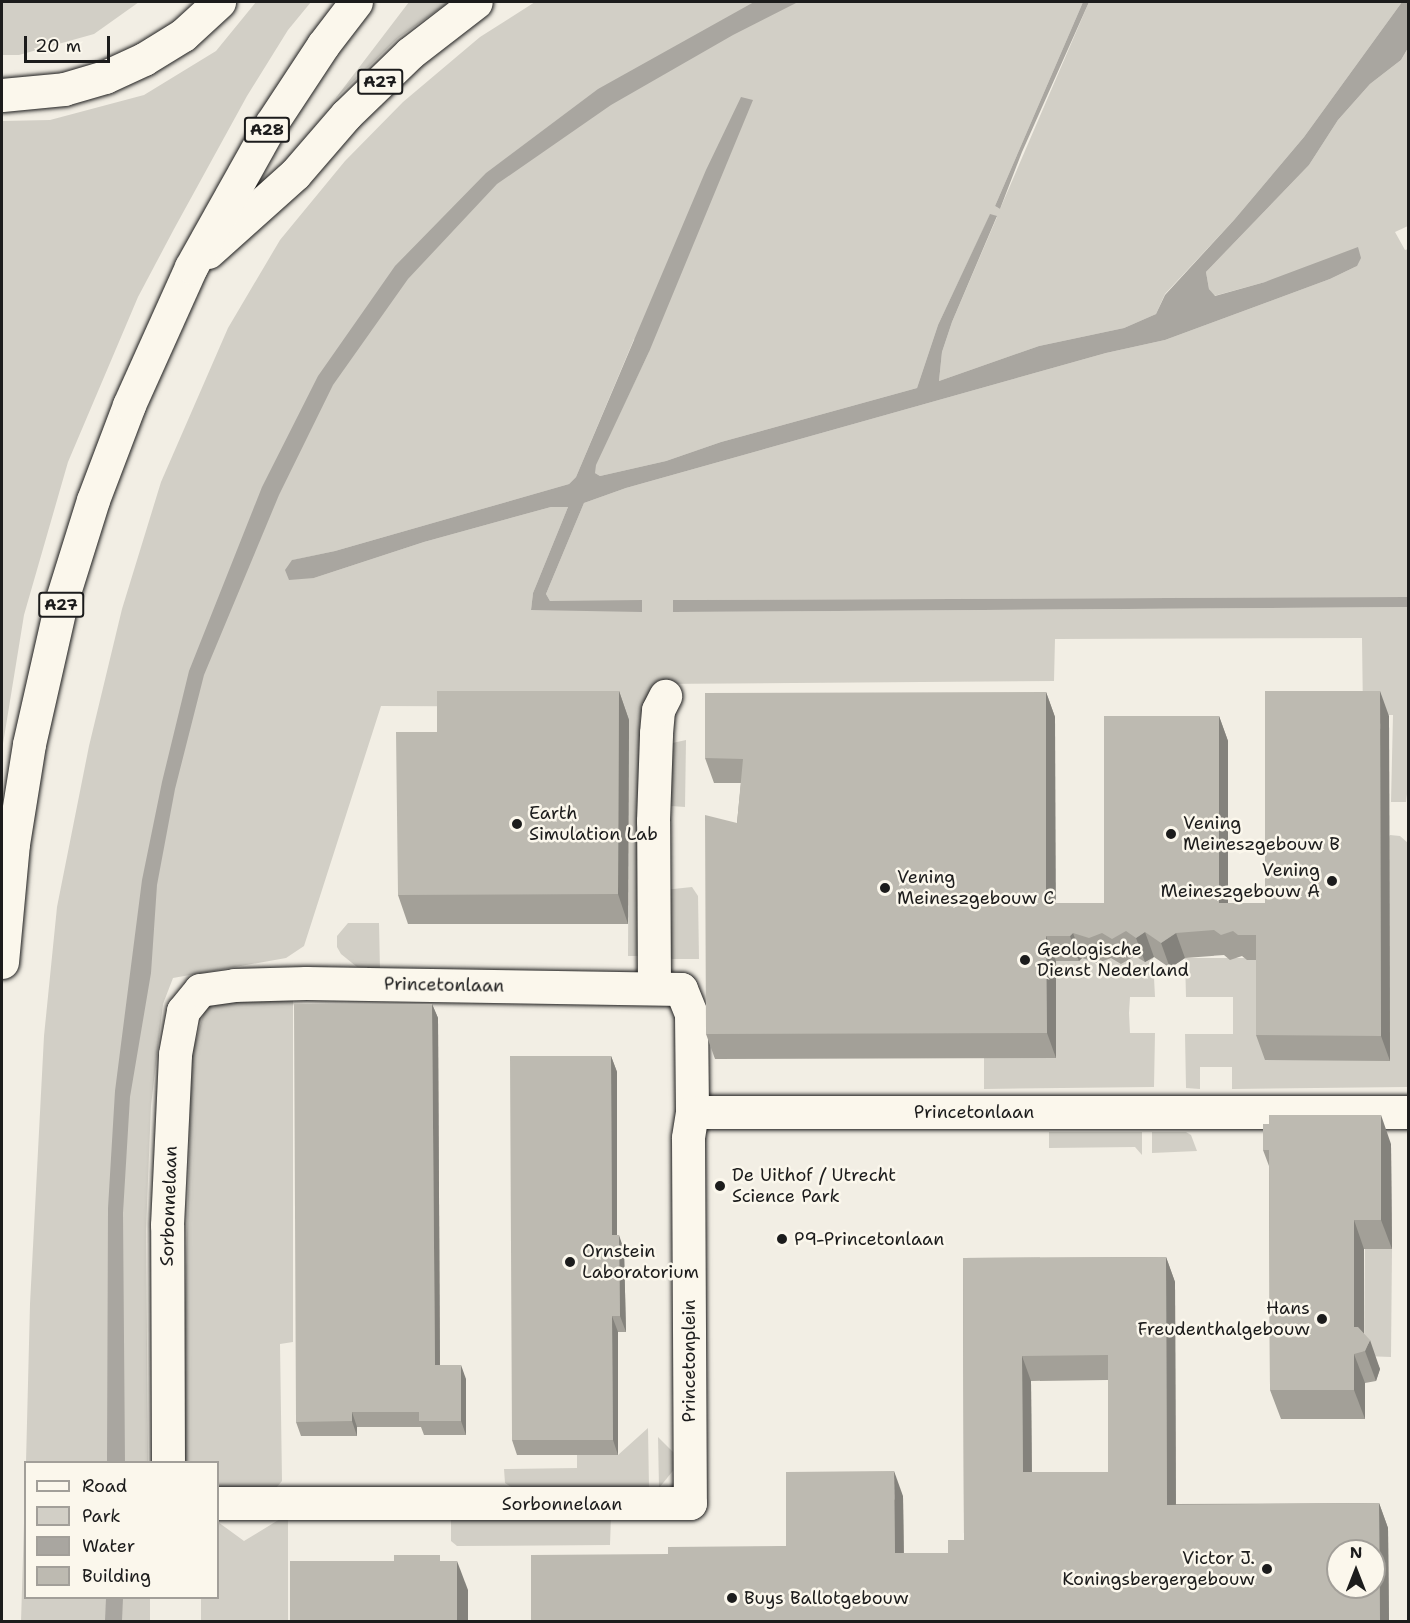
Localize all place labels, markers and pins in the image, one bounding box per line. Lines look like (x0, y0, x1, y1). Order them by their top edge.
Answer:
place label: Earth Simulation Lab (529, 803, 658, 846)
place label: Vening Meineszgebouw B (1183, 813, 1340, 856)
marker: Earth Simulation Lab (510, 817, 524, 831)
marker: Vening Meineszgebouw B (1164, 827, 1178, 841)
place label: Vening Meineszgebouw A (1161, 860, 1320, 902)
place label: Vening Meineszgebouw C (897, 867, 1054, 910)
marker: Vening Meineszgebouw A (1325, 874, 1339, 888)
marker: Vening Meineszgebouw C (878, 881, 892, 895)
place label: Geologische Dienst Nederland (1037, 939, 1189, 982)
marker: Geologische Dienst Nederland (1018, 953, 1032, 967)
place label: De Uithof / Utrecht Science Park (732, 1165, 896, 1208)
marker: De Uithof / Utrecht Science Park (713, 1179, 727, 1193)
place label: P9-Princetonlaan (794, 1228, 944, 1250)
marker: P9-Princetonlaan (775, 1232, 789, 1246)
place label: Ornstein Laboratorium (582, 1241, 699, 1284)
marker: Ornstein Laboratorium (563, 1255, 577, 1269)
place label: Hans Freudenthalgebouw (1137, 1298, 1310, 1340)
marker: Hans Freudenthalgebouw (1315, 1312, 1329, 1326)
place label: Victor J. Koningsbergergebouw (1062, 1548, 1255, 1590)
marker: Victor J. Koningsbergergebouw (1260, 1562, 1274, 1576)
place label: Buys Ballotgebouw (744, 1587, 909, 1609)
marker: Buys Ballotgebouw (725, 1591, 739, 1605)

